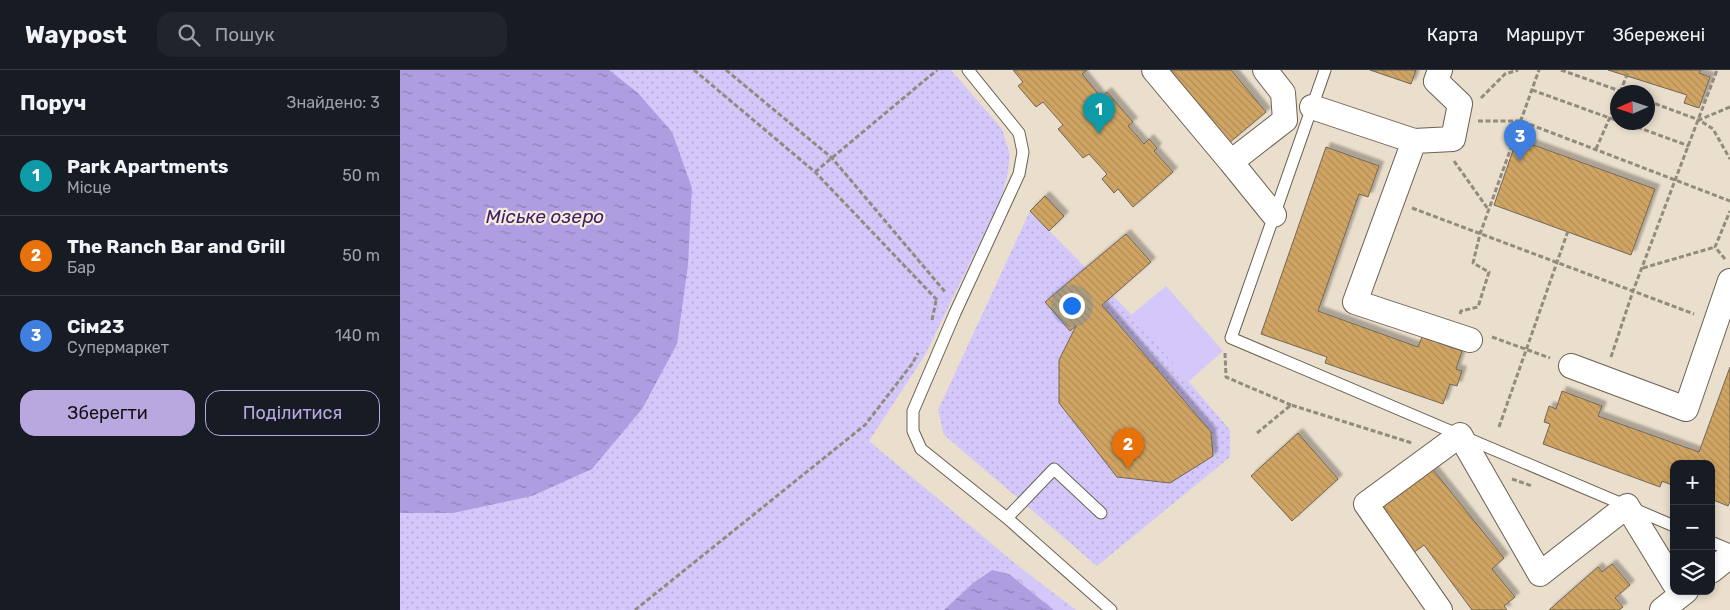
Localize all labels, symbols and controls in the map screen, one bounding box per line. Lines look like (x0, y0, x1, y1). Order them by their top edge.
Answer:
search box (157, 12, 507, 57)
text: Waypost (25, 21, 127, 49)
icon: search (175, 21, 203, 49)
text: Пошук (215, 23, 275, 46)
text: Карта (1427, 24, 1478, 46)
text: Маршрут (1506, 24, 1585, 46)
text: Збережені (1613, 24, 1705, 46)
north arrow (1610, 85, 1655, 130)
text: Поруч (20, 90, 86, 115)
text: Знайдено: 3 (287, 93, 380, 112)
pin: 1 (1083, 93, 1115, 134)
pin: 3 (1504, 120, 1536, 161)
text: Park Apartments (67, 155, 229, 178)
text: 1 (32, 166, 40, 185)
text: 50 m (342, 166, 380, 185)
text: Місце (67, 178, 111, 197)
water label: Міське озеро (486, 205, 604, 228)
text: The Ranch Bar and Grill (67, 235, 285, 258)
text: 2 (31, 246, 41, 265)
text: 50 m (342, 246, 380, 265)
text: Бар (67, 258, 96, 277)
your location (1059, 293, 1085, 319)
text: Сім23 (67, 315, 124, 338)
text: 3 (31, 326, 41, 345)
text: 140 m (335, 326, 380, 345)
text: Супермаркет (67, 338, 169, 357)
button: Зберегти (20, 390, 195, 436)
button: Поділитися (205, 390, 380, 436)
pin: 2 (1112, 428, 1144, 469)
map controls (1670, 460, 1715, 595)
button: + (1670, 460, 1715, 505)
button: − (1670, 505, 1715, 550)
button: layers (1670, 550, 1715, 595)

